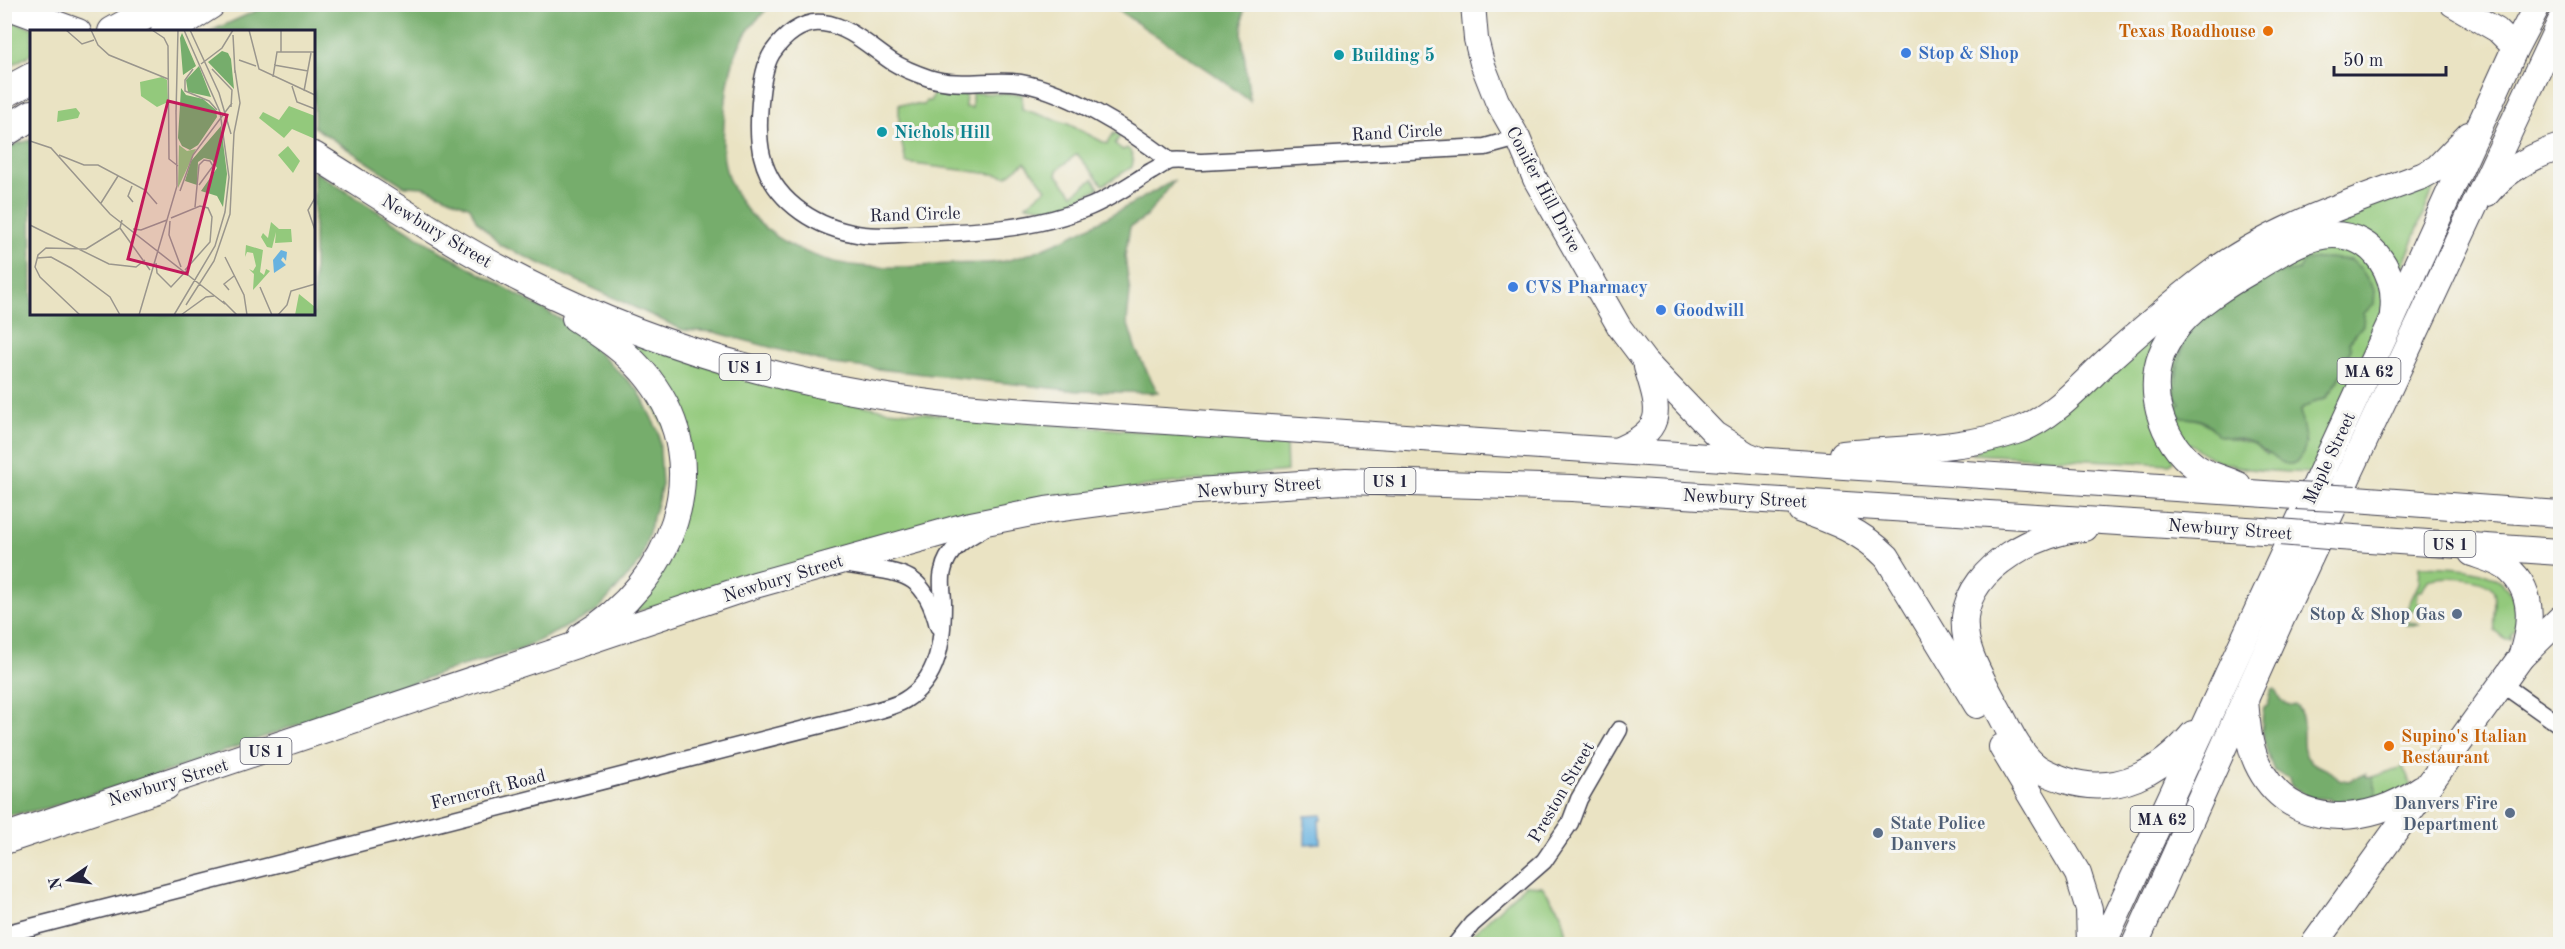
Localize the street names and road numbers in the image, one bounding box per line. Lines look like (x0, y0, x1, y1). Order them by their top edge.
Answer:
street label: Rand Circle (1351, 122, 1443, 144)
street label: Conifer Hill Drive (1502, 124, 1584, 255)
street label: Newbury Street (378, 192, 495, 272)
street label: Rand Circle (869, 204, 961, 226)
road number: US 1 (720, 354, 771, 380)
road number: MA 62 (2338, 358, 2400, 384)
street label: Maple Street (2301, 410, 2359, 507)
road number: US 1 (1364, 468, 1416, 494)
street label: Newbury Street (1196, 475, 1322, 501)
street label: Newbury Street (1682, 487, 1808, 511)
street label: Newbury Street (2167, 517, 2293, 543)
road number: US 1 (2424, 531, 2476, 557)
street label: Newbury Street (721, 552, 846, 606)
road number: US 1 (240, 738, 292, 764)
street label: Preston Street (1526, 739, 1598, 846)
street label: Newbury Street (106, 756, 231, 810)
street label: Ferncroft Road (429, 767, 548, 813)
road number: MA 62 (2130, 806, 2194, 832)

